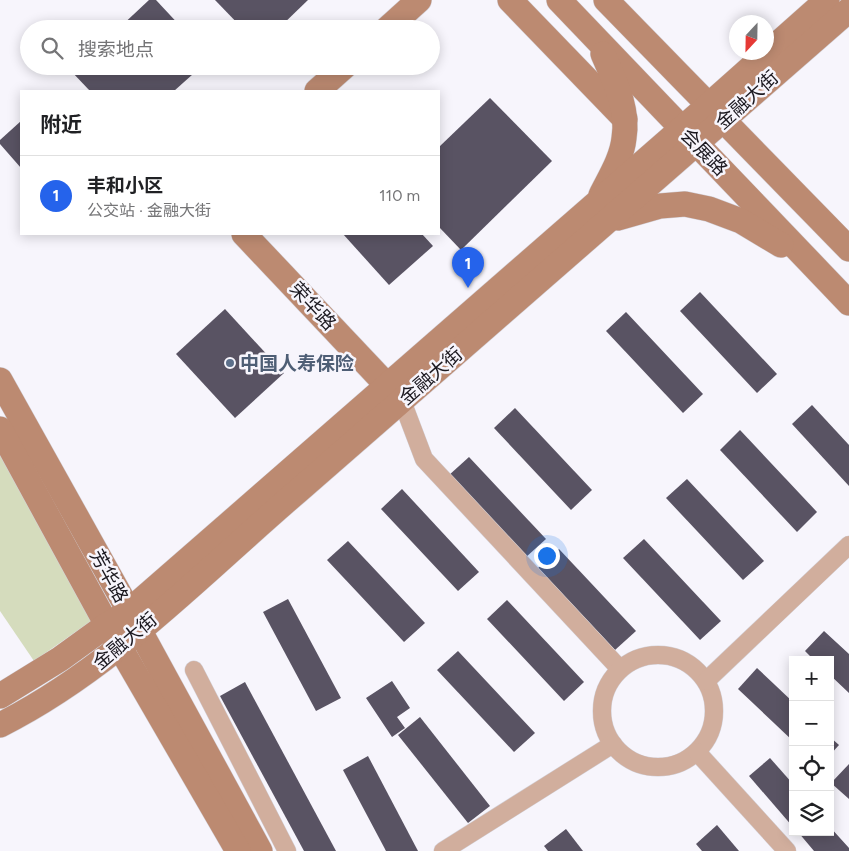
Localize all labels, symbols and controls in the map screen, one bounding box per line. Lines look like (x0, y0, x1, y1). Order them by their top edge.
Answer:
north arrow (729, 15, 774, 60)
search box (20, 20, 440, 75)
icon: search (38, 34, 66, 62)
text: 搜索地点 (78, 38, 154, 61)
street label: 金融大街 (711, 66, 783, 134)
text: 附近 (40, 112, 82, 137)
street label: 会展路 (676, 124, 732, 180)
text: 丰和小区 (87, 174, 163, 197)
text: 1 (53, 186, 59, 205)
text: 110 m (379, 186, 420, 205)
text: 公交站 · 金融大街 (87, 201, 211, 220)
pin: 1 (452, 247, 484, 288)
street label: 荣华路 (285, 277, 341, 335)
street label: 金融大街 (395, 342, 467, 410)
place label: 中国人寿保险 (240, 352, 354, 375)
marker: 中国人寿保险 (224, 357, 236, 369)
your location (534, 543, 560, 569)
street label: 芳华路 (85, 545, 133, 607)
street label: 金融大街 (88, 608, 162, 674)
map controls (789, 656, 834, 836)
button: + (789, 656, 834, 701)
button: − (789, 701, 834, 746)
button: locate (789, 746, 834, 791)
button: layers (789, 791, 834, 836)

